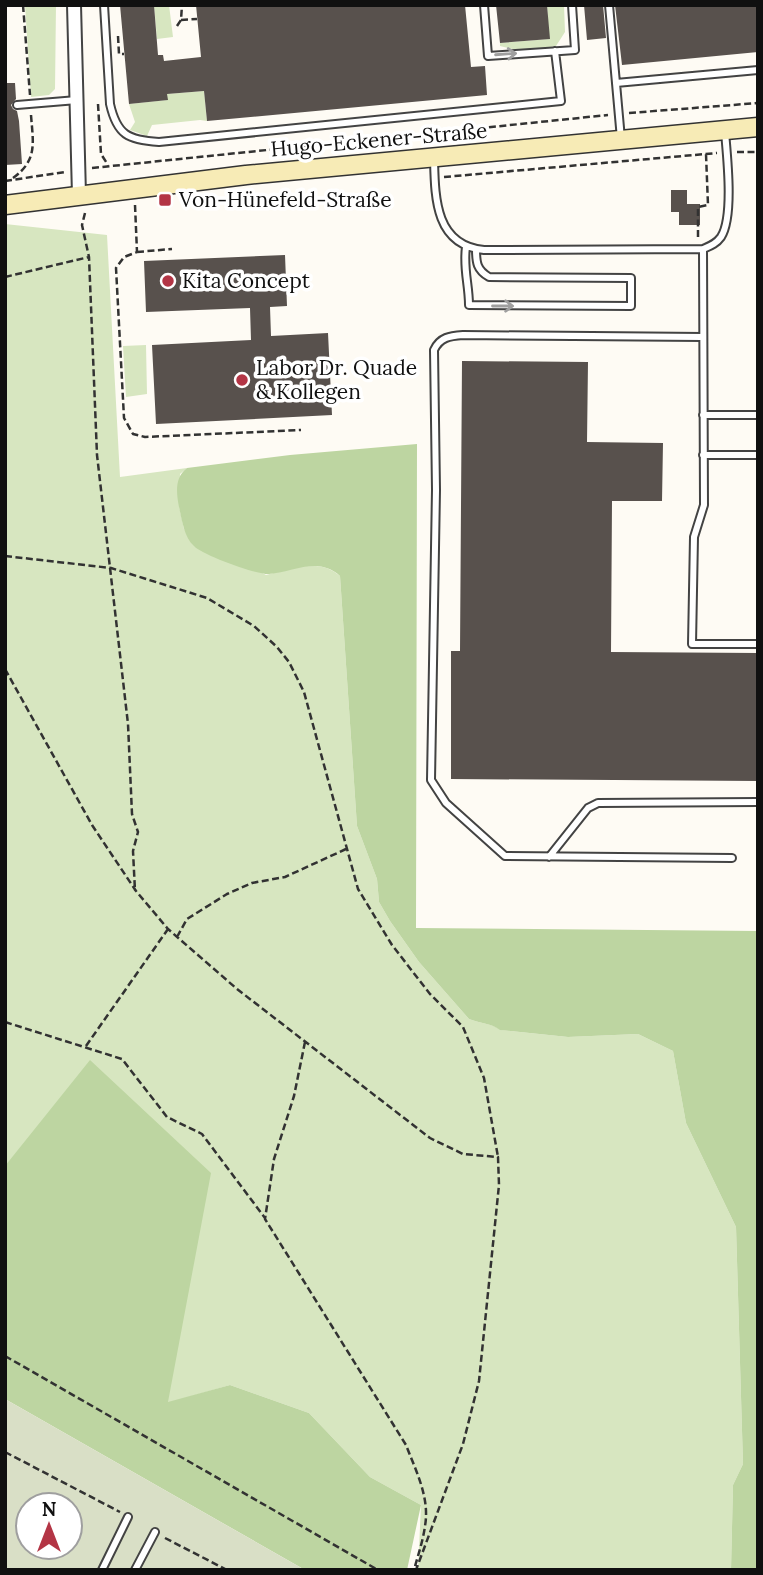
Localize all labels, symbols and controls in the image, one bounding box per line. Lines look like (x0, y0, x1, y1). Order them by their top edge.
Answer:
one-way arrow (494, 48, 517, 61)
street label: Hugo-Eckener-Straße (269, 117, 488, 162)
place label: Von-Hünefeld-Straße (178, 186, 392, 213)
marker: Von-Hünefeld-Straße (157, 192, 173, 208)
place label: Kita Concept (182, 267, 311, 294)
marker: Kita Concept (160, 273, 176, 289)
one-way arrow (491, 299, 514, 312)
place label: Labor Dr. Quade & Kollegen (256, 354, 417, 405)
marker: Labor Dr. Quade & Kollegen (234, 372, 250, 388)
north arrow (14, 1491, 84, 1561)
text: N (42, 1497, 57, 1521)

